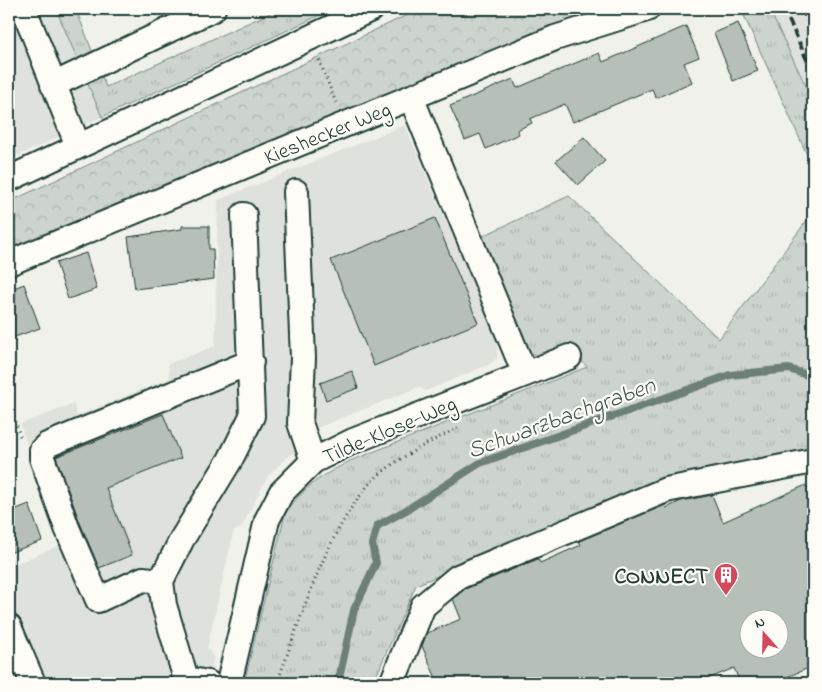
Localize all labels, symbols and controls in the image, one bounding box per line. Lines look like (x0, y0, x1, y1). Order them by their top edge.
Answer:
street label: Kieshecker Weg (260, 95, 397, 176)
water label: Schwarzbachgraben (463, 369, 662, 470)
street label: Tilde-Klose-Weg (318, 389, 463, 475)
place label: CONNECT (614, 562, 708, 594)
building icon: CONNECT (713, 562, 739, 596)
north arrow (740, 610, 790, 660)
text: N (752, 612, 768, 635)

